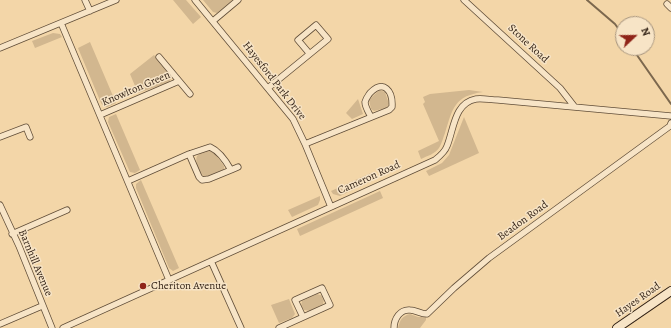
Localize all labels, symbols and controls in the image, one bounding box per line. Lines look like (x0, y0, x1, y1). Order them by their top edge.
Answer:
north arrow (615, 16, 655, 56)
street label: Stone Road (505, 22, 551, 66)
text: N (637, 25, 654, 38)
street label: Hayesford Park Drive (239, 39, 309, 123)
street label: Knowlton Green (100, 69, 172, 109)
street label: Cameron Road (336, 158, 402, 198)
street label: Beadon Road (495, 198, 551, 244)
street label: Barnhill Avenue (15, 228, 55, 298)
place label: Cheriton Avenue (151, 279, 226, 293)
street label: Hayes Road (613, 280, 663, 320)
marker: Cheriton Avenue (138, 281, 148, 291)

